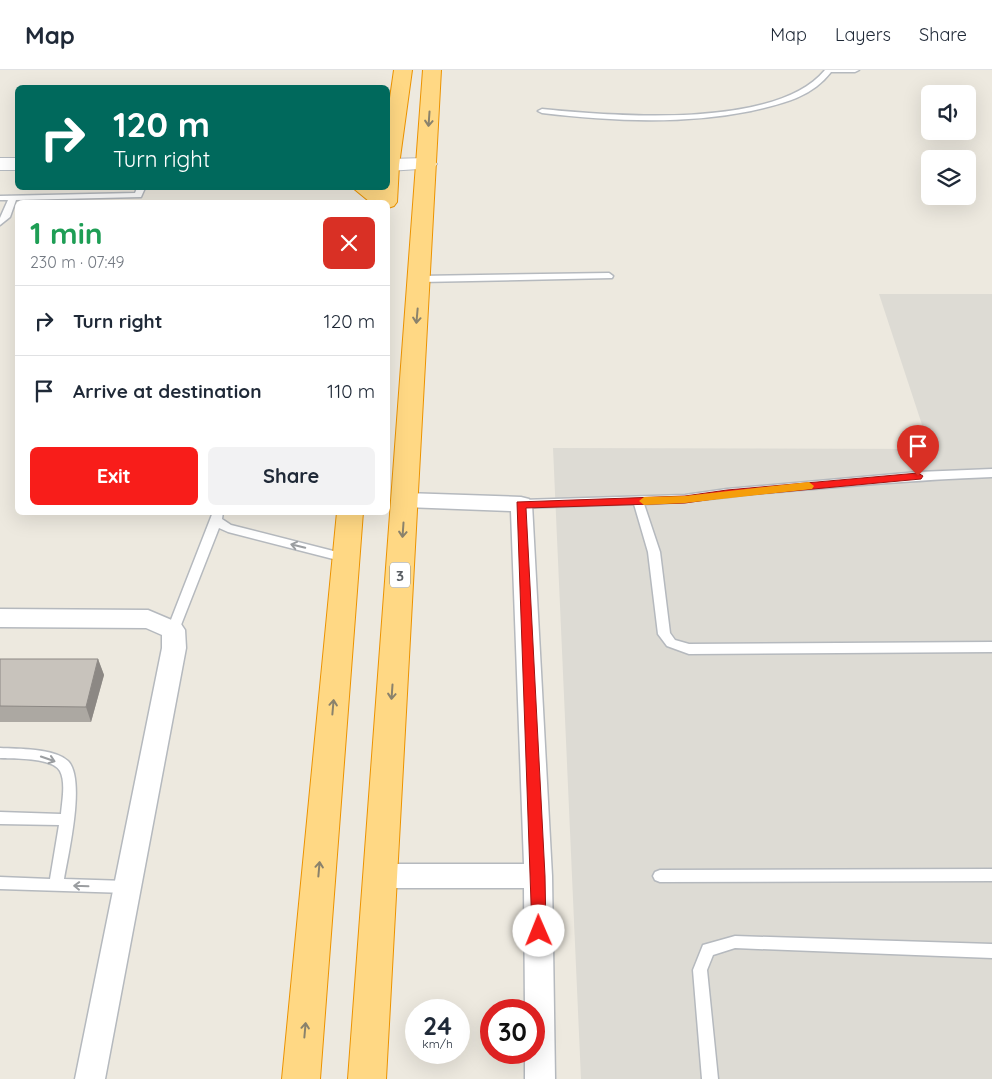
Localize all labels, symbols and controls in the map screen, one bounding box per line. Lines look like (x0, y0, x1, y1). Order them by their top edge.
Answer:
text: Map (25, 20, 75, 50)
text: Map (770, 23, 807, 46)
text: Layers (835, 23, 891, 46)
text: Share (919, 23, 967, 46)
map controls (921, 85, 976, 205)
button: sound (921, 85, 976, 140)
text: 120 m (113, 102, 210, 146)
icon: right (30, 105, 95, 170)
one-way arrow (425, 110, 434, 126)
text: Turn right (113, 145, 210, 173)
button: layers (921, 150, 976, 205)
text: 1 min (30, 214, 103, 252)
button: close (323, 217, 375, 269)
text: 230 m · 07:49 (30, 252, 124, 272)
icon: right (30, 307, 58, 335)
one-way arrow (412, 307, 422, 323)
text: Turn right (73, 309, 162, 333)
text: 120 m (324, 309, 375, 333)
icon: arrive (30, 377, 58, 405)
text: Arrive at destination (73, 379, 262, 403)
text: 110 m (327, 379, 375, 403)
pin (897, 425, 939, 476)
icon: arrive (904, 432, 932, 460)
button: Exit (30, 447, 198, 505)
button: Share (208, 447, 375, 505)
one-way arrow (398, 522, 407, 538)
one-way arrow (290, 541, 306, 550)
road number: 3 (390, 562, 410, 588)
one-way arrow (387, 684, 397, 700)
one-way arrow (328, 699, 337, 715)
one-way arrow (40, 755, 56, 765)
one-way arrow (314, 861, 324, 877)
one-way arrow (73, 881, 89, 890)
position arrow (512, 904, 564, 956)
speed limit sign: 30 (480, 999, 545, 1064)
text: 24 (423, 1010, 452, 1041)
one-way arrow (300, 1023, 310, 1039)
text: km/h (422, 1036, 453, 1051)

